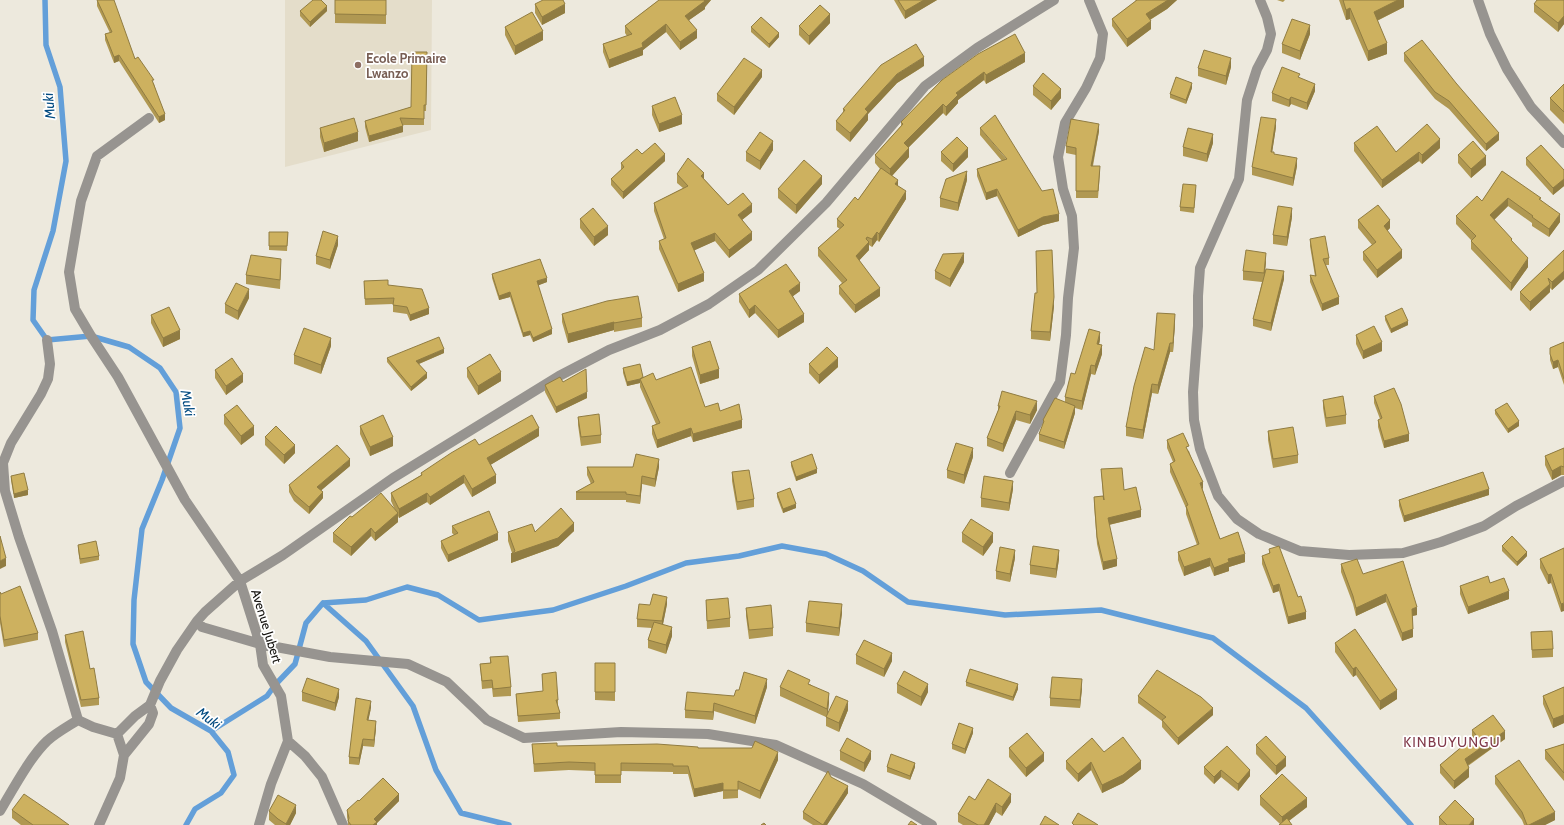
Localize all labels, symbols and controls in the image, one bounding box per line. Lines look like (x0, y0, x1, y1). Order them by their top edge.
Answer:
place label: Ecole Primaire Lwanzo (366, 50, 447, 81)
marker: Ecole Primaire Lwanzo (353, 60, 363, 70)
water label: Muki (39, 91, 59, 121)
water label: Muki (176, 387, 200, 419)
street label: Avenue Jubert (248, 587, 286, 666)
water label: Muki (192, 702, 226, 734)
district label: KINBUYUNGU (1403, 733, 1501, 751)

